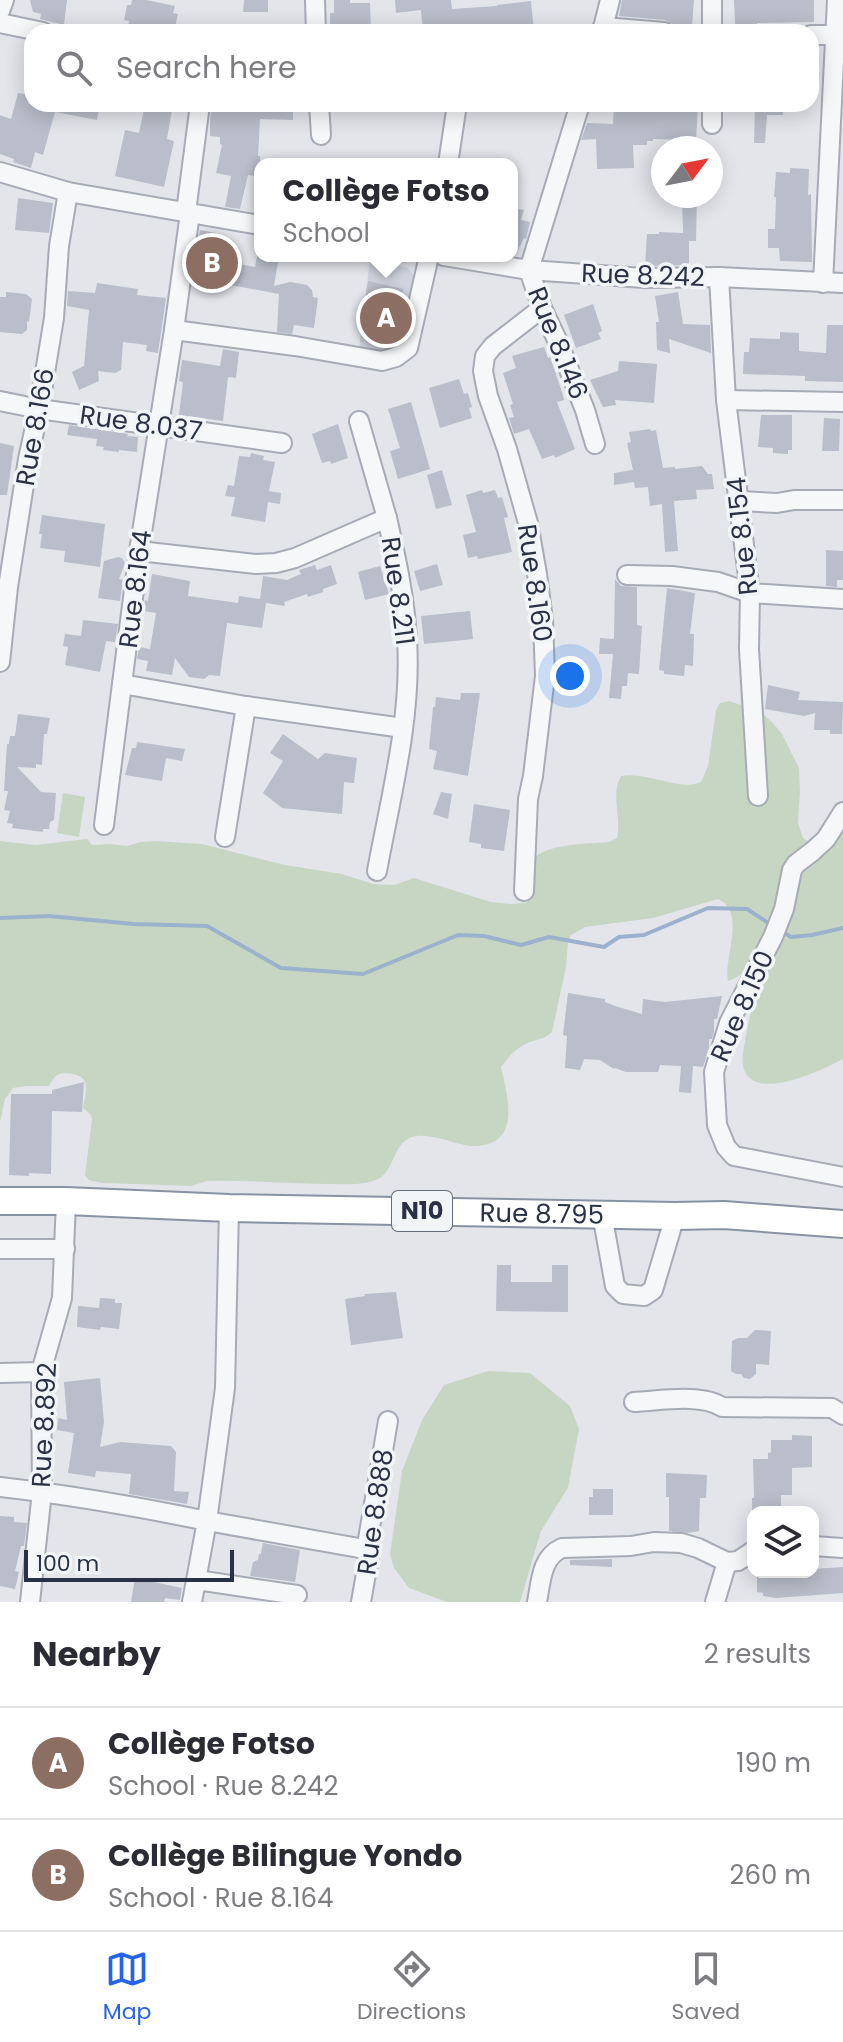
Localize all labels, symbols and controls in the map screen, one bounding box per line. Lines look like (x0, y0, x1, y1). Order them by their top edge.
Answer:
search box (24, 24, 819, 112)
icon: search (52, 46, 96, 90)
text: Search here (116, 46, 297, 89)
north arrow (651, 136, 723, 208)
popup (254, 158, 518, 262)
text: Collège Fotso (283, 169, 489, 212)
text: School (283, 215, 370, 251)
pin: B (186, 233, 238, 293)
street label: Rue 8.242 (581, 255, 705, 295)
street label: Rue 8.146 (519, 281, 597, 405)
pin: A (360, 288, 412, 348)
street label: Rue 8.166 (7, 365, 63, 489)
street label: Rue 8.037 (77, 397, 205, 449)
street label: Rue 8.154 (718, 475, 766, 597)
street label: Rue 8.160 (509, 522, 561, 644)
street label: Rue 8.164 (110, 528, 160, 650)
street label: Rue 8.211 (373, 535, 423, 647)
your location (550, 656, 590, 696)
street label: Rue 8.150 (701, 945, 783, 1067)
road number: N10 (392, 1191, 452, 1231)
street label: Rue 8.795 (479, 1194, 604, 1233)
street label: Rue 8.892 (23, 1362, 65, 1488)
street label: Rue 8.888 (348, 1447, 402, 1577)
map controls (747, 1506, 819, 1578)
button: layers (747, 1506, 819, 1578)
scale bar (24, 1546, 234, 1582)
text: 100 m (36, 1548, 99, 1579)
text: Nearby (32, 1630, 161, 1678)
text: 2 results (704, 1636, 811, 1672)
text: Collège Fotso (108, 1722, 315, 1765)
text: A (48, 1745, 68, 1781)
text: 190 m (736, 1745, 811, 1781)
text: School · Rue 8.242 (108, 1768, 338, 1804)
text: Collège Bilingue Yondo (108, 1834, 462, 1877)
text: B (49, 1857, 67, 1893)
text: 260 m (729, 1857, 811, 1893)
text: School · Rue 8.164 (108, 1880, 333, 1916)
tab: Map (103, 1947, 151, 2028)
tab: Directions (357, 1947, 466, 2028)
tab: Saved (672, 1947, 740, 2028)

